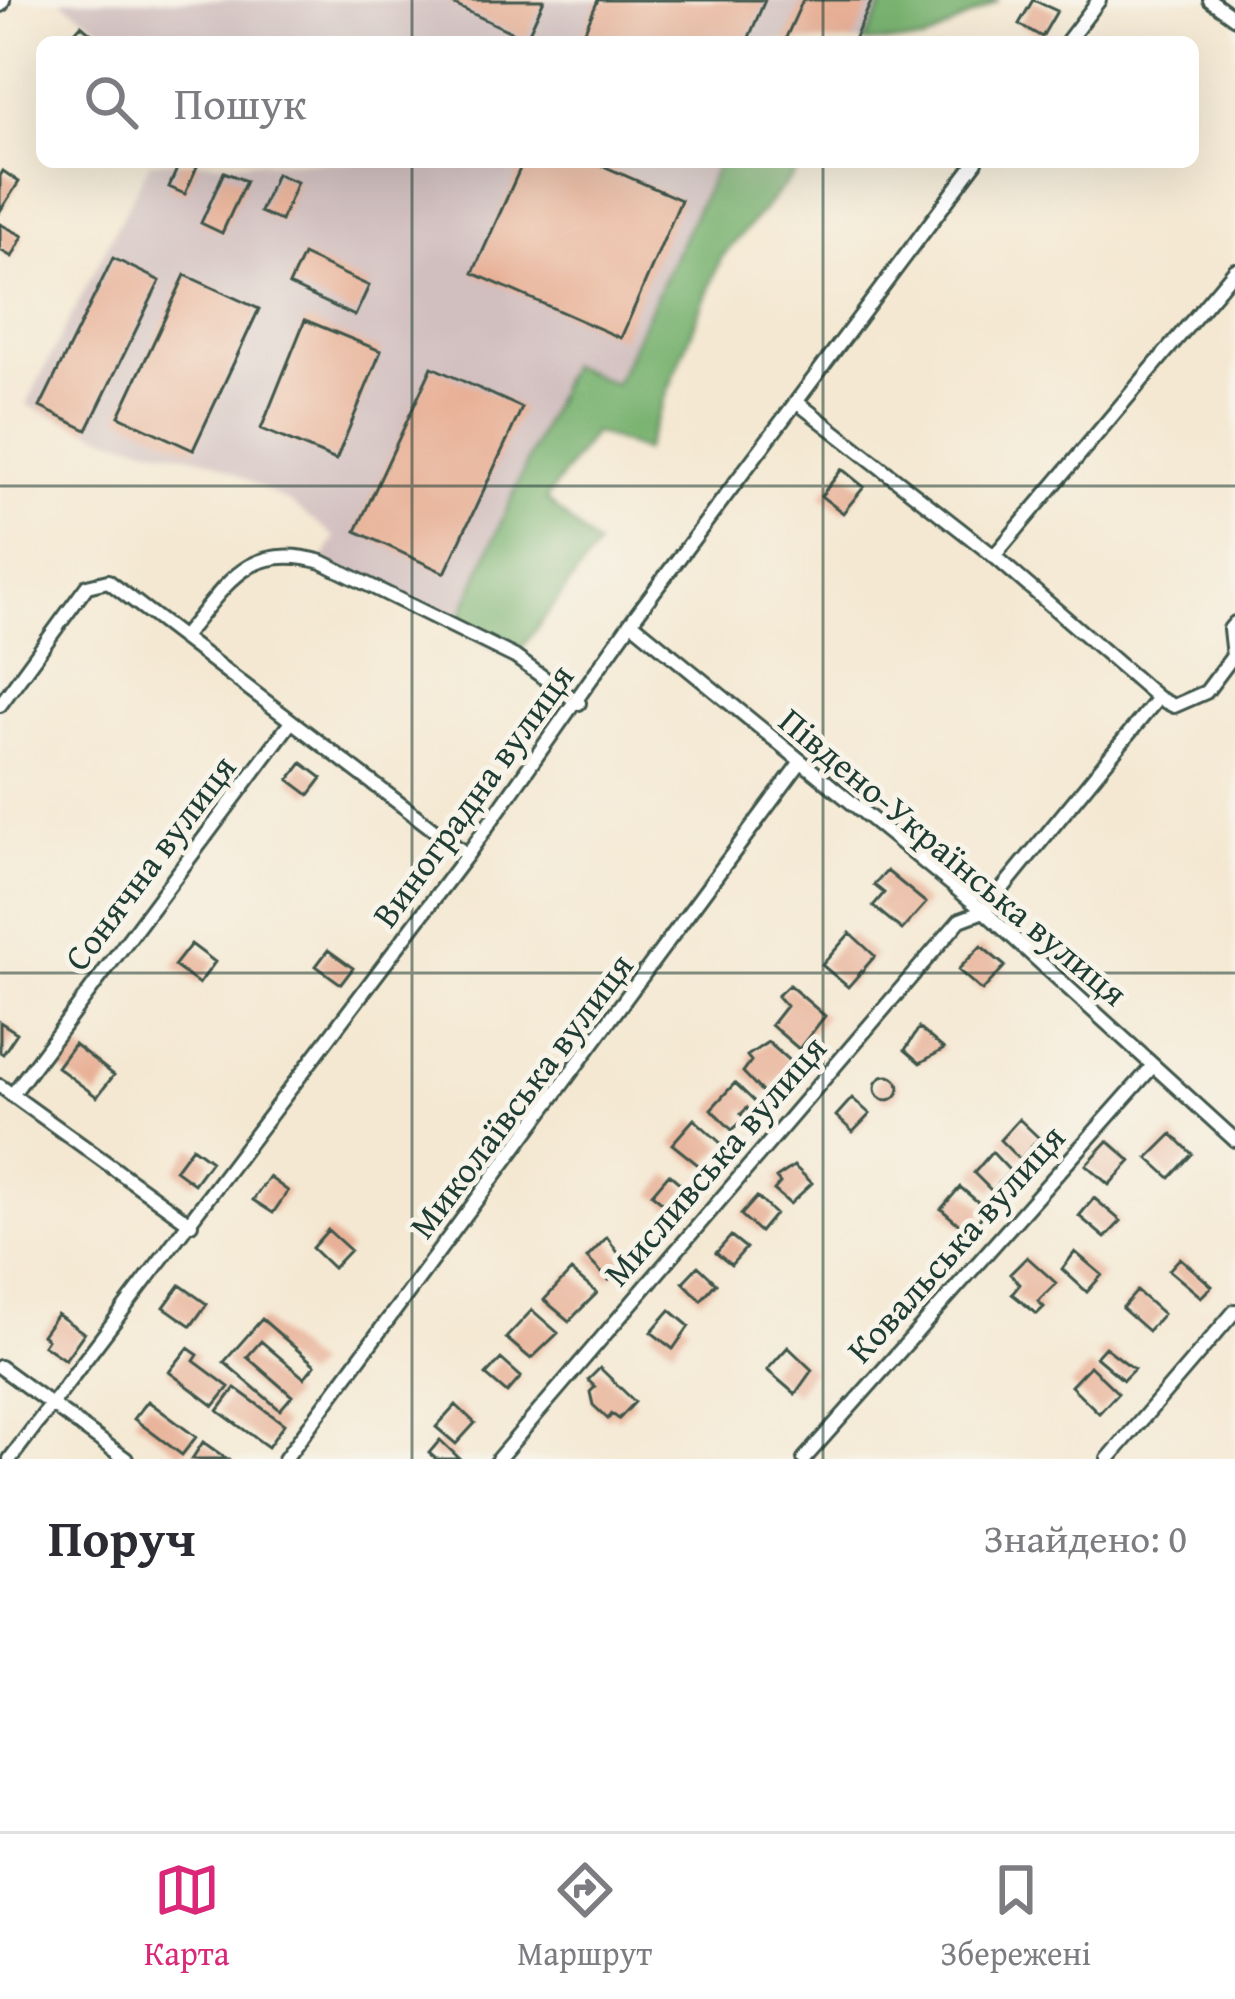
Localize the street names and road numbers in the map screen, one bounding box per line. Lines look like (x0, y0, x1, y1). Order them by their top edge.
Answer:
street label: Виноградна вулиця (358, 652, 586, 938)
street label: Південо-Українська вулиця (768, 694, 1140, 1018)
street label: Сонячна вулиця (50, 743, 248, 981)
street label: Миколаївська вулиця (395, 941, 645, 1249)
street label: Мисливська вулиця (590, 1023, 838, 1297)
street label: Ковальська вулиця (833, 1112, 1077, 1374)

